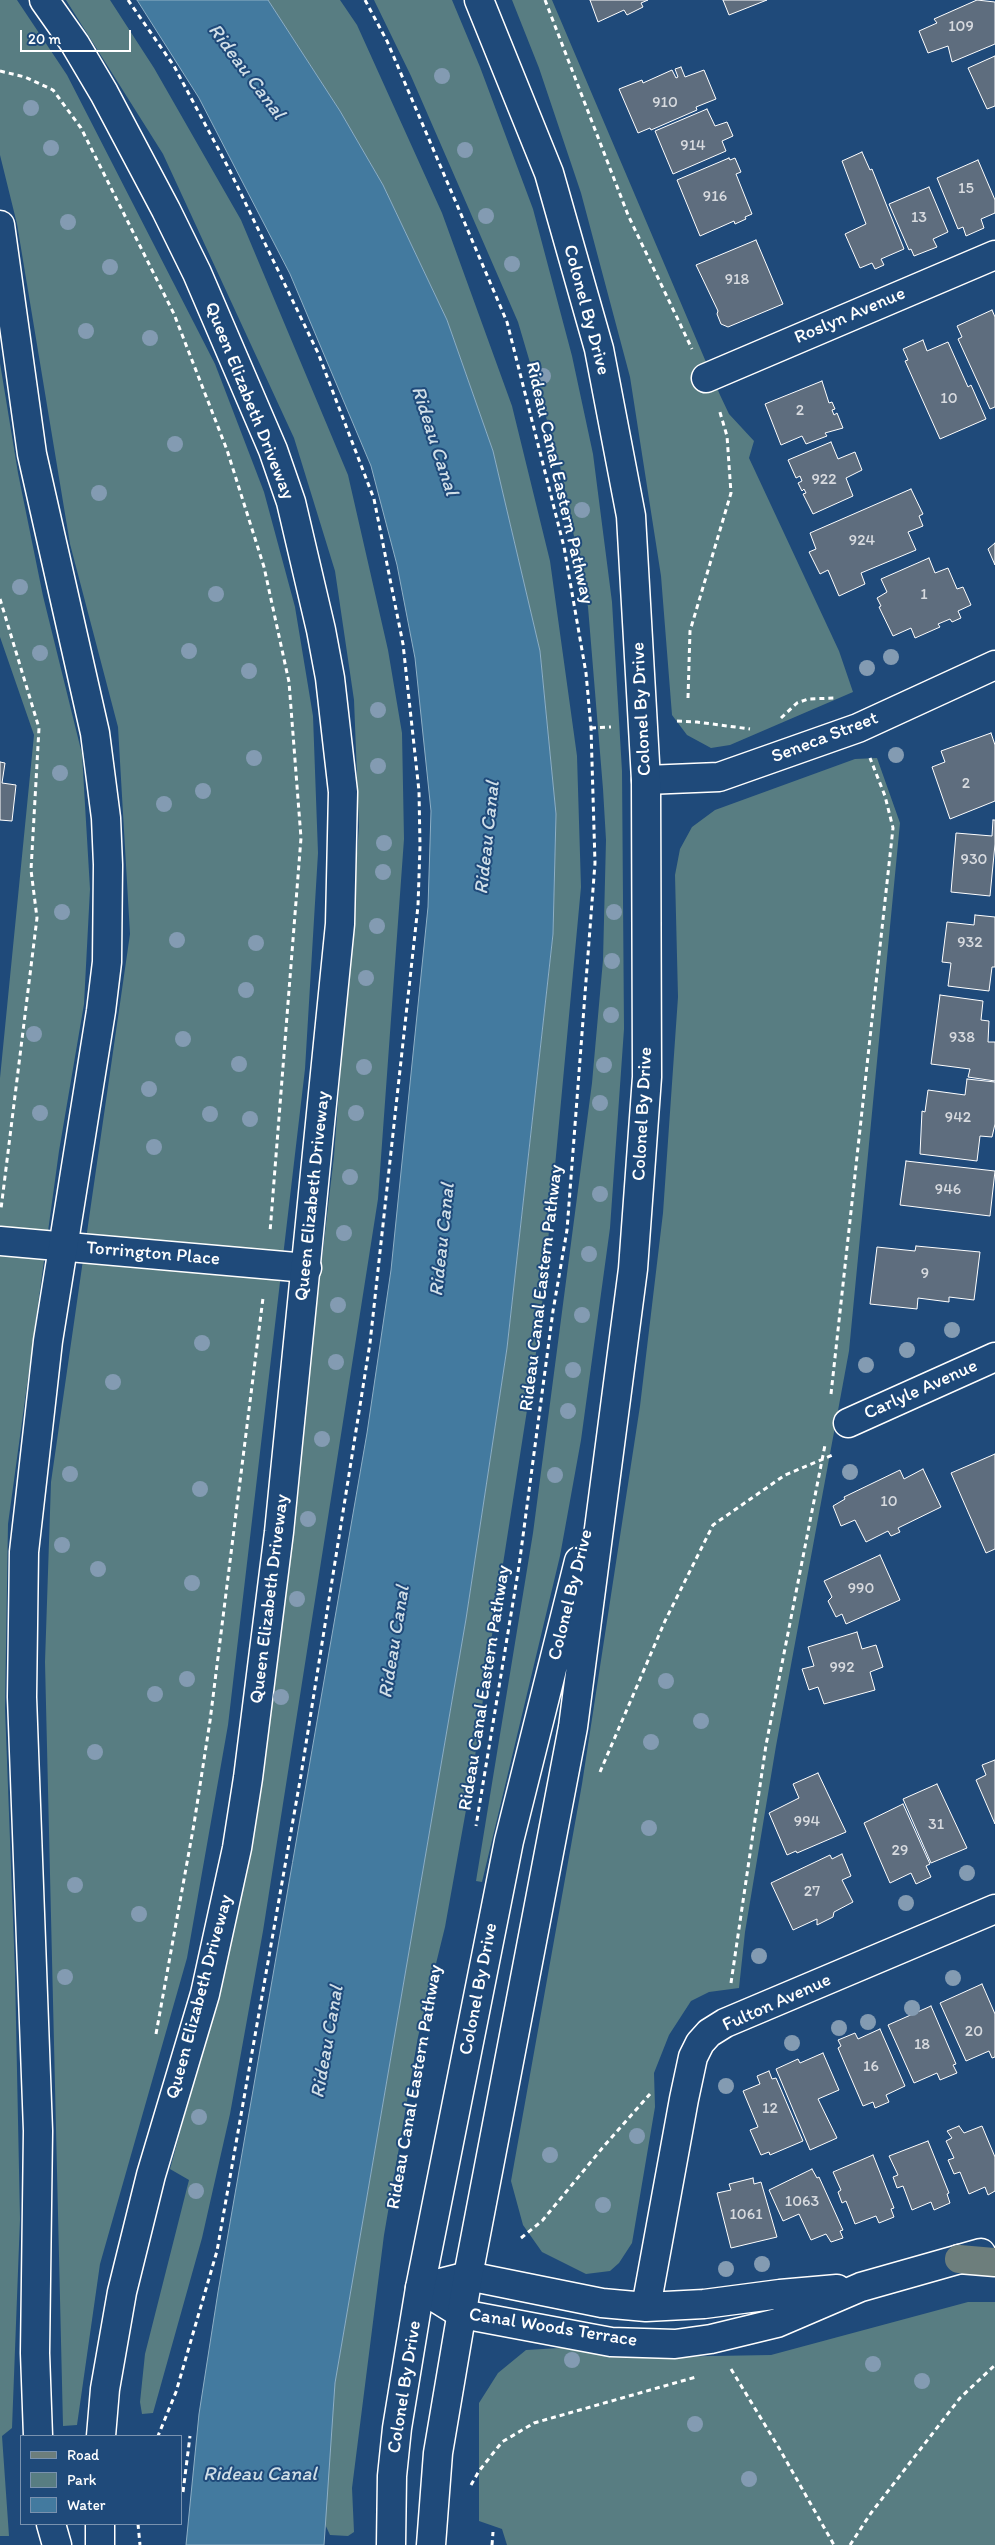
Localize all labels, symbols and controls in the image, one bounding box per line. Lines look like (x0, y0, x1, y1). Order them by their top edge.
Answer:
house number: 109 (948, 17, 974, 37)
water label: Rideau Canal (202, 19, 290, 125)
scale bar (22, 20, 134, 52)
text: 20 m (28, 30, 61, 48)
house number: 910 (652, 93, 678, 113)
house number: 914 (680, 136, 706, 156)
house number: 15 (958, 179, 974, 199)
house number: 916 (703, 187, 727, 207)
house number: 13 (911, 208, 927, 228)
street label: Colonel By Drive (558, 242, 614, 378)
house number: 918 (725, 270, 749, 290)
street label: Roslyn Avenue (791, 282, 909, 350)
street label: Queen Elizabeth Driveway (199, 299, 299, 503)
street label: Rideau Canal Eastern Pathway (520, 360, 598, 606)
water label: Rideau Canal (405, 383, 463, 499)
house number: 10 (940, 389, 958, 409)
house number: 2 (796, 401, 804, 421)
house number: 922 (811, 470, 837, 490)
house number: 924 (849, 531, 875, 551)
house number: 1 (920, 585, 928, 605)
street label: Colonel By Drive (627, 641, 657, 777)
street label: Seneca Street (768, 707, 882, 769)
house number: 2 (962, 774, 970, 794)
water label: Rideau Canal (470, 780, 506, 896)
house number: 930 (961, 850, 987, 870)
house number: 932 (957, 933, 983, 953)
house number: 938 (949, 1028, 975, 1048)
street label: Colonel By Drive (628, 1046, 658, 1182)
street label: Queen Elizabeth Driveway (291, 1090, 335, 1302)
house number: 942 (945, 1108, 971, 1128)
street label: Rideau Canal Eastern Pathway (516, 1164, 568, 1412)
house number: 946 (935, 1180, 961, 1200)
water label: Rideau Canal (425, 1182, 461, 1298)
street label: Torrington Place (85, 1237, 221, 1271)
house number: 9 (921, 1264, 929, 1284)
street label: Carlyle Avenue (861, 1355, 981, 1425)
house number: 10 (880, 1492, 898, 1512)
street label: Queen Elizabeth Driveway (246, 1493, 294, 1705)
street label: Colonel By Drive (544, 1527, 598, 1663)
street label: Rideau Canal Eastern Pathway (454, 1564, 516, 1812)
house number: 990 (848, 1579, 874, 1599)
water label: Rideau Canal (374, 1584, 416, 1700)
house number: 992 (829, 1658, 855, 1678)
house number: 994 (794, 1812, 820, 1832)
house number: 31 (928, 1815, 944, 1835)
house number: 29 (892, 1841, 908, 1861)
house number: 27 (804, 1882, 820, 1902)
street label: Queen Elizabeth Driveway (162, 1892, 238, 2102)
street label: Colonel By Drive (455, 1921, 503, 2057)
street label: Rideau Canal Eastern Pathway (382, 1963, 448, 2211)
street label: Fulton Avenue (719, 1969, 835, 2037)
water label: Rideau Canal (306, 1984, 350, 2100)
house number: 20 (965, 2022, 983, 2042)
house number: 18 (914, 2035, 930, 2055)
house number: 16 (863, 2057, 879, 2077)
house number: 12 (762, 2099, 778, 2119)
house number: 1063 (785, 2192, 819, 2212)
house number: 1061 (729, 2205, 763, 2225)
street label: Canal Woods Terrace (467, 2303, 639, 2353)
street label: Colonel By Drive (383, 2319, 427, 2455)
legend (20, 2435, 182, 2525)
text: Road (67, 2446, 99, 2464)
water label: Rideau Canal (203, 2463, 317, 2487)
text: Park (67, 2471, 97, 2489)
text: Water (67, 2496, 105, 2514)

